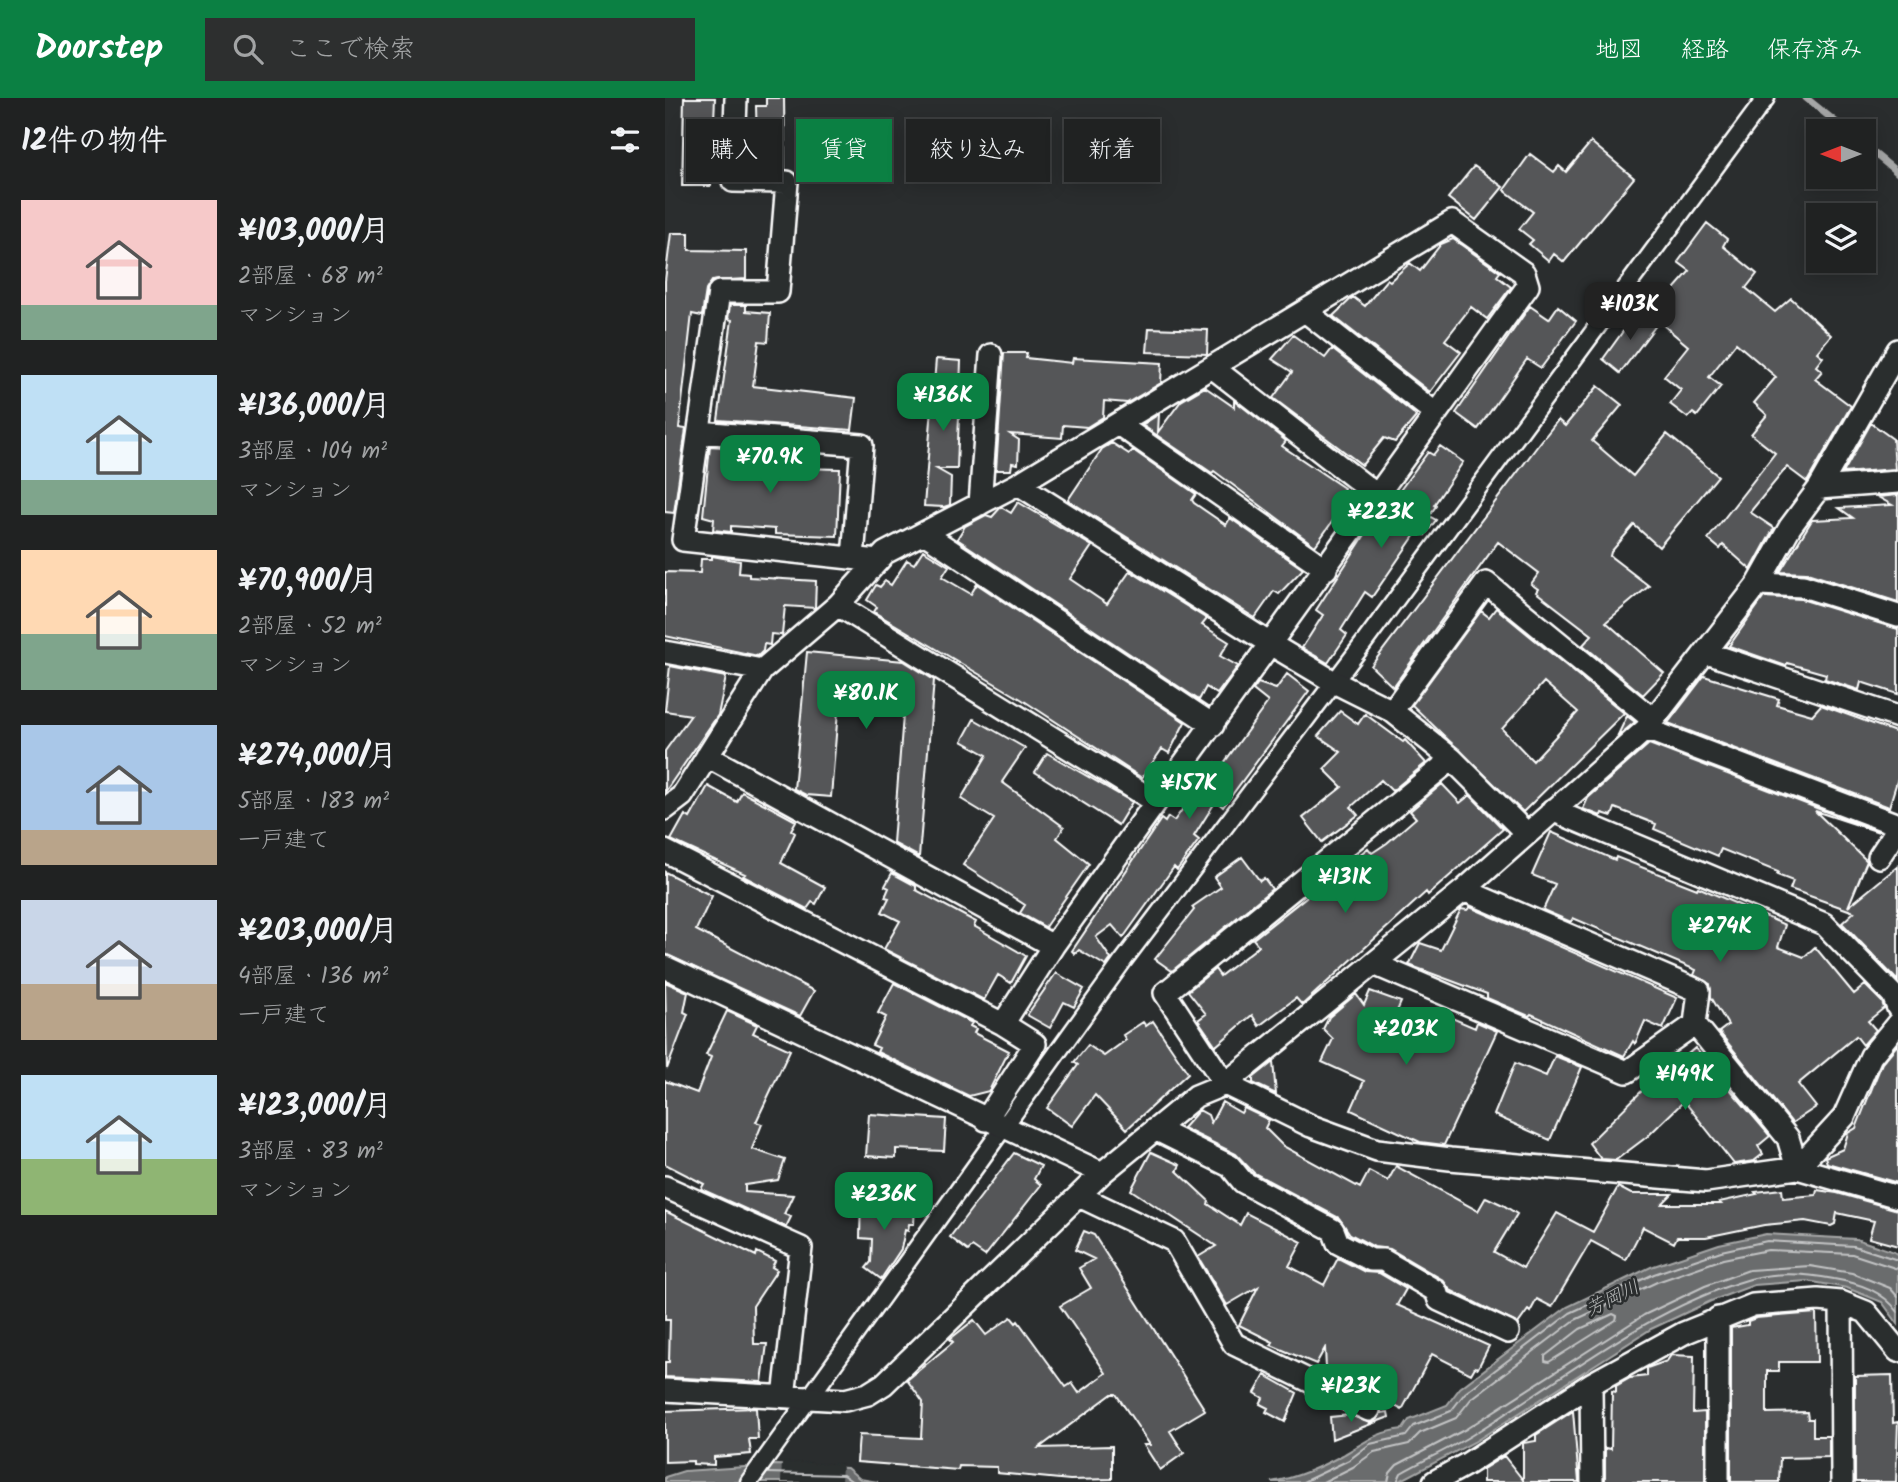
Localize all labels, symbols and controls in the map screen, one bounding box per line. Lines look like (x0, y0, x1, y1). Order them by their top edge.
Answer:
search box (205, 18, 695, 81)
text: Doorstep (35, 23, 163, 76)
text: ここで検索 (285, 29, 415, 71)
icon: search (229, 30, 267, 68)
text: 地図 (1595, 31, 1643, 70)
text: 経路 (1681, 31, 1729, 70)
text: 保存済み (1767, 31, 1863, 70)
text: 12件の物件 (21, 118, 168, 166)
chip: 購入 (686, 119, 782, 182)
chip: 賃貸 (796, 119, 892, 182)
chip: 絞り込み (906, 119, 1050, 182)
chip: 新着 (1064, 119, 1160, 182)
north arrow (1806, 119, 1876, 189)
map controls (1806, 119, 1876, 273)
icon: filters (606, 121, 644, 159)
button: layers (1806, 203, 1876, 273)
text: ¥103,000/月 (238, 208, 390, 256)
icon: home (77, 228, 161, 312)
text: 2部屋 · 68 m² (238, 259, 383, 295)
pin: ¥103K (1581, 282, 1679, 342)
text: ¥103K (1600, 287, 1660, 323)
text: マンション (238, 298, 352, 334)
pin: ¥136K (894, 374, 992, 433)
text: ¥136K (913, 378, 973, 414)
text: ¥136,000/月 (238, 383, 391, 431)
icon: home (77, 403, 161, 487)
text: 3部屋 · 104 m² (238, 434, 387, 470)
pin: ¥70.9K (713, 436, 827, 495)
text: ¥70.9K (736, 440, 804, 476)
text: マンション (238, 473, 352, 509)
pin: ¥223K (1332, 490, 1430, 550)
text: ¥223K (1347, 495, 1415, 531)
text: ¥70,900/月 (238, 558, 378, 606)
icon: home (77, 578, 161, 662)
text: 2部屋 · 52 m² (238, 609, 382, 645)
text: マンション (238, 648, 352, 684)
pin: ¥80.1K (809, 672, 923, 731)
text: ¥80.1K (833, 676, 899, 712)
text: ¥274,000/月 (238, 733, 397, 781)
icon: home (77, 753, 161, 837)
pin: ¥157K (1140, 762, 1238, 821)
text: ¥157K (1160, 766, 1218, 802)
text: 5部屋 · 183 m² (238, 784, 389, 820)
text: 一戸建て (238, 823, 330, 859)
pin: ¥131K (1296, 856, 1394, 915)
text: ¥131K (1318, 860, 1372, 896)
pin: ¥274K (1671, 904, 1769, 964)
text: ¥203,000/月 (238, 908, 398, 956)
text: ¥274K (1688, 909, 1752, 945)
icon: home (77, 928, 161, 1012)
text: 4部屋 · 136 m² (238, 959, 388, 995)
text: 一戸建て (238, 998, 330, 1034)
pin: ¥203K (1357, 1007, 1455, 1067)
text: ¥203K (1373, 1012, 1439, 1048)
pin: ¥149K (1636, 1052, 1734, 1112)
text: ¥149K (1655, 1057, 1715, 1093)
text: ¥123,000/月 (238, 1083, 392, 1131)
icon: home (77, 1103, 161, 1187)
text: 3部屋 · 83 m² (238, 1134, 383, 1170)
pin: ¥236K (835, 1172, 933, 1232)
text: マンション (238, 1173, 352, 1209)
text: ¥236K (851, 1177, 917, 1213)
water label: 芳岡川 (1581, 1273, 1645, 1325)
pin: ¥123K (1302, 1364, 1400, 1424)
text: ¥123K (1321, 1369, 1381, 1405)

